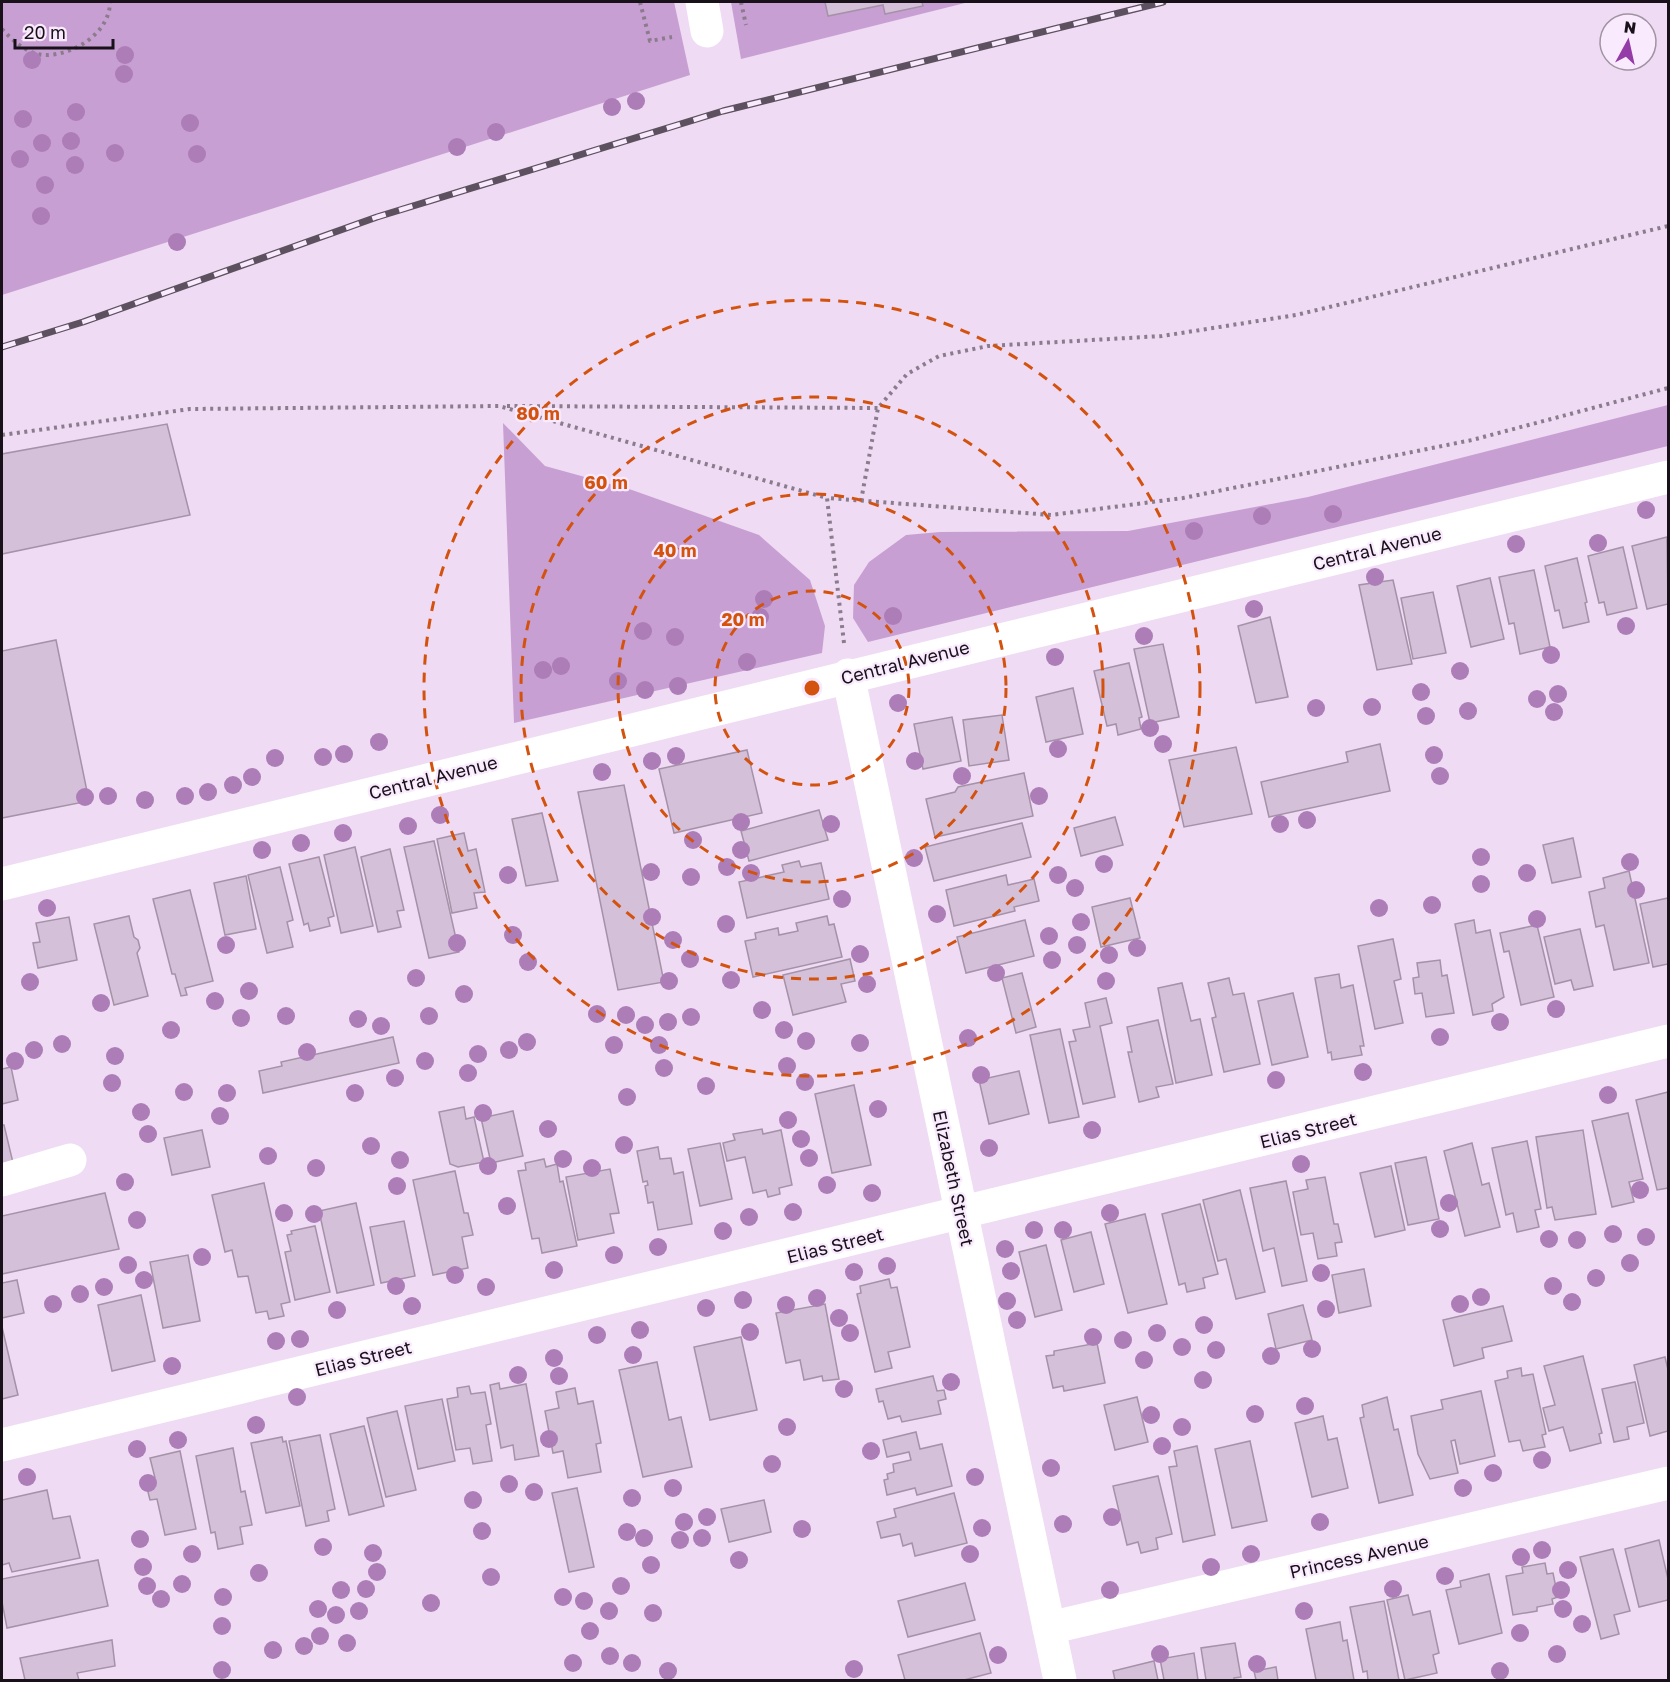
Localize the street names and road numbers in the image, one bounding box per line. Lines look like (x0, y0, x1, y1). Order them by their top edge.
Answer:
street label: Central Avenue (1310, 521, 1444, 575)
street label: Central Avenue (838, 635, 972, 689)
street label: Central Avenue (366, 750, 500, 804)
street label: Elias Street (1257, 1107, 1359, 1153)
street label: Elizabeth Street (929, 1108, 979, 1248)
street label: Elias Street (784, 1222, 886, 1268)
street label: Elias Street (312, 1335, 414, 1381)
street label: Princess Avenue (1287, 1529, 1431, 1583)

